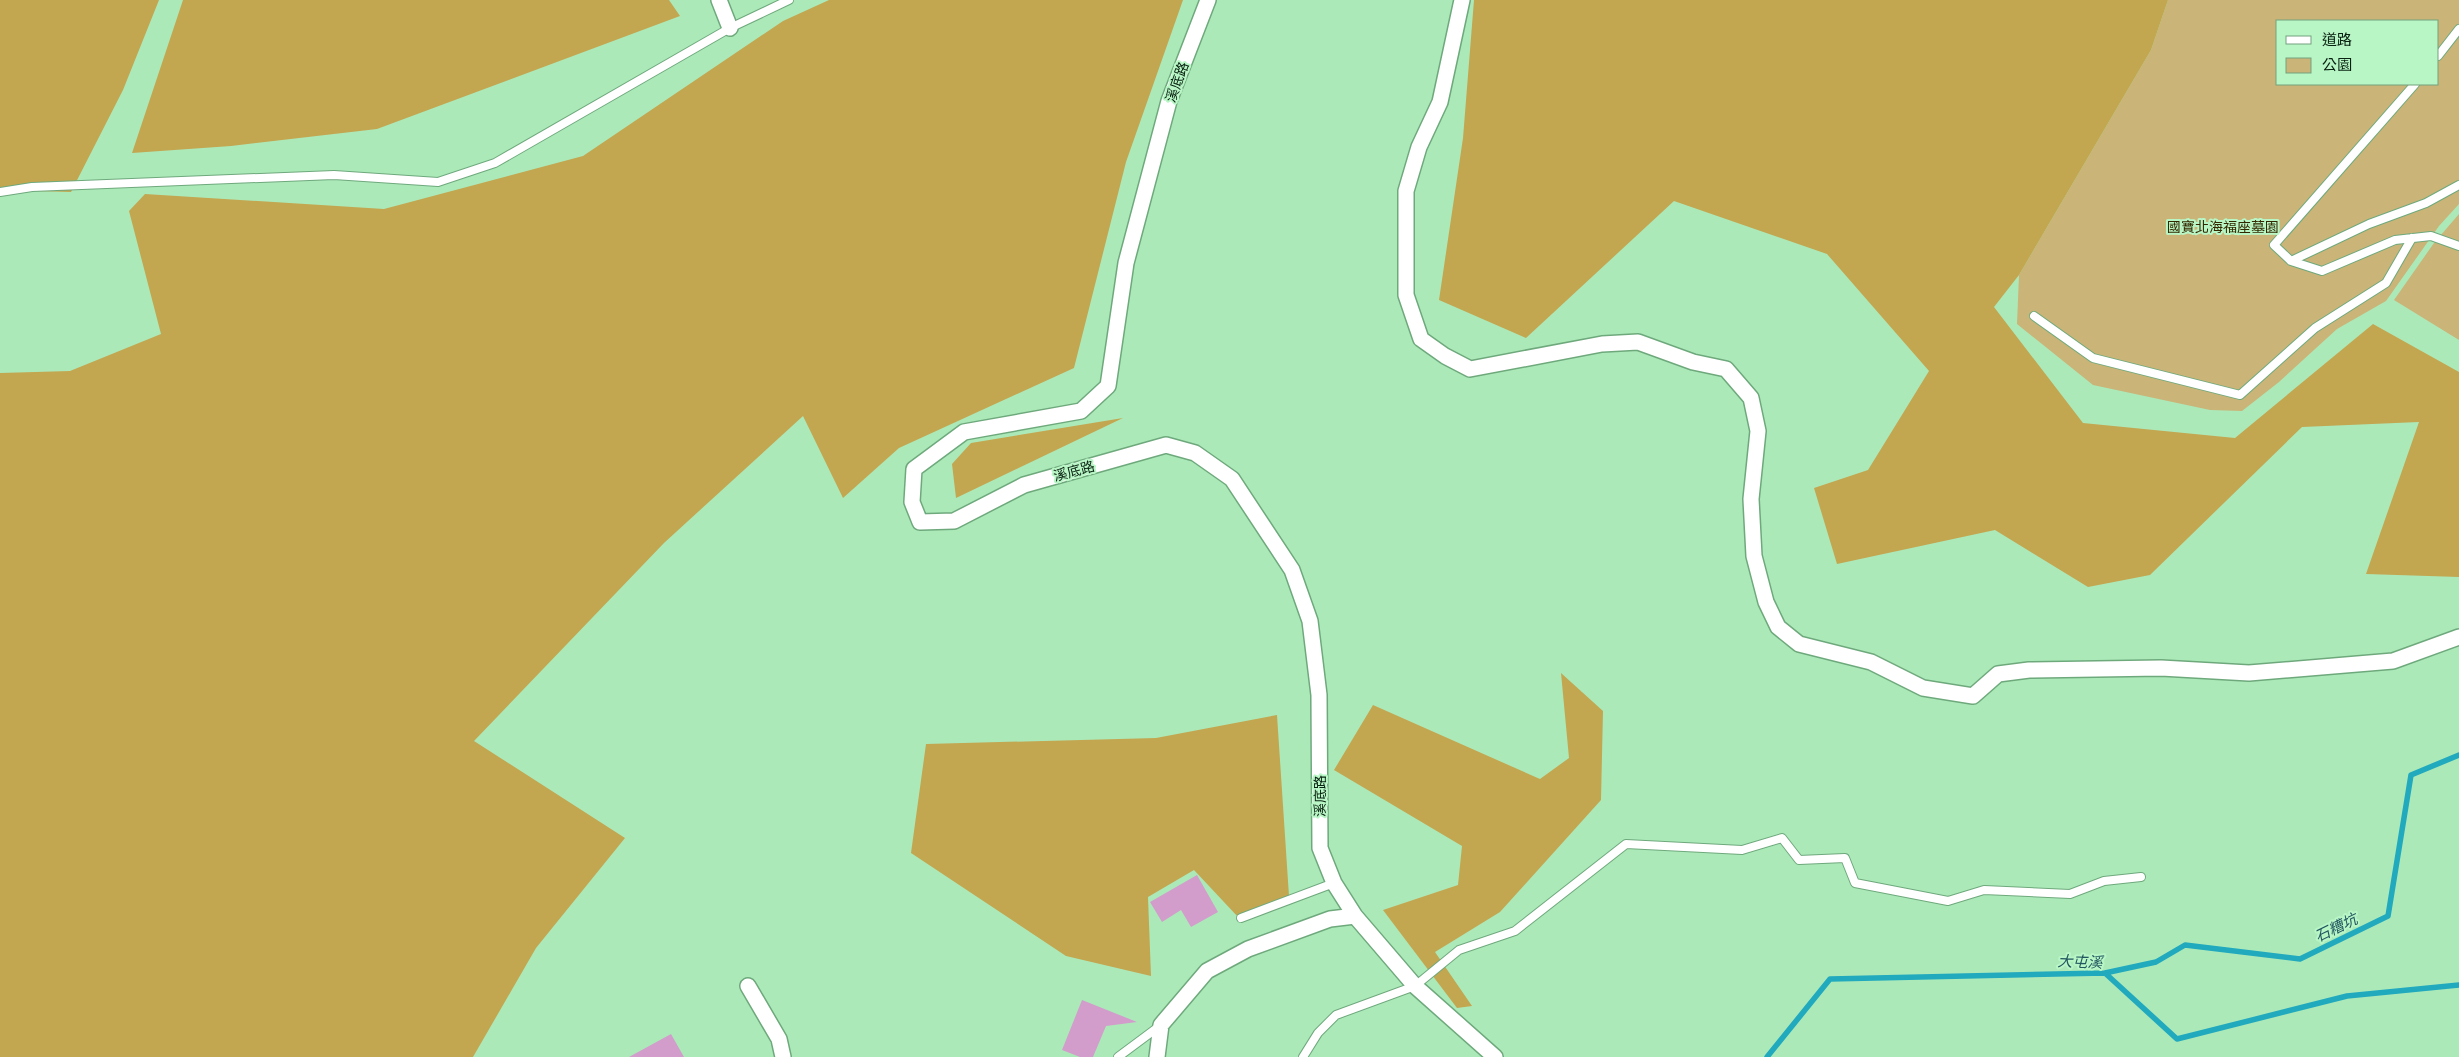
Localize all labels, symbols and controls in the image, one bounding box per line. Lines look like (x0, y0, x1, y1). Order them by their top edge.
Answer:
legend (2276, 20, 2439, 85)
text: 道路 (2322, 31, 2352, 49)
text: 公園 (2322, 56, 2352, 74)
street label: 溪底路 (1162, 60, 1192, 104)
park label: 國寶北海福座墓園 (2167, 219, 2279, 235)
street label: 溪底路 (1052, 458, 1096, 484)
street label: 溪底路 (1312, 775, 1328, 817)
water label: 石糟坑 (2312, 909, 2362, 946)
water label: 大屯溪 (2057, 952, 2105, 972)

